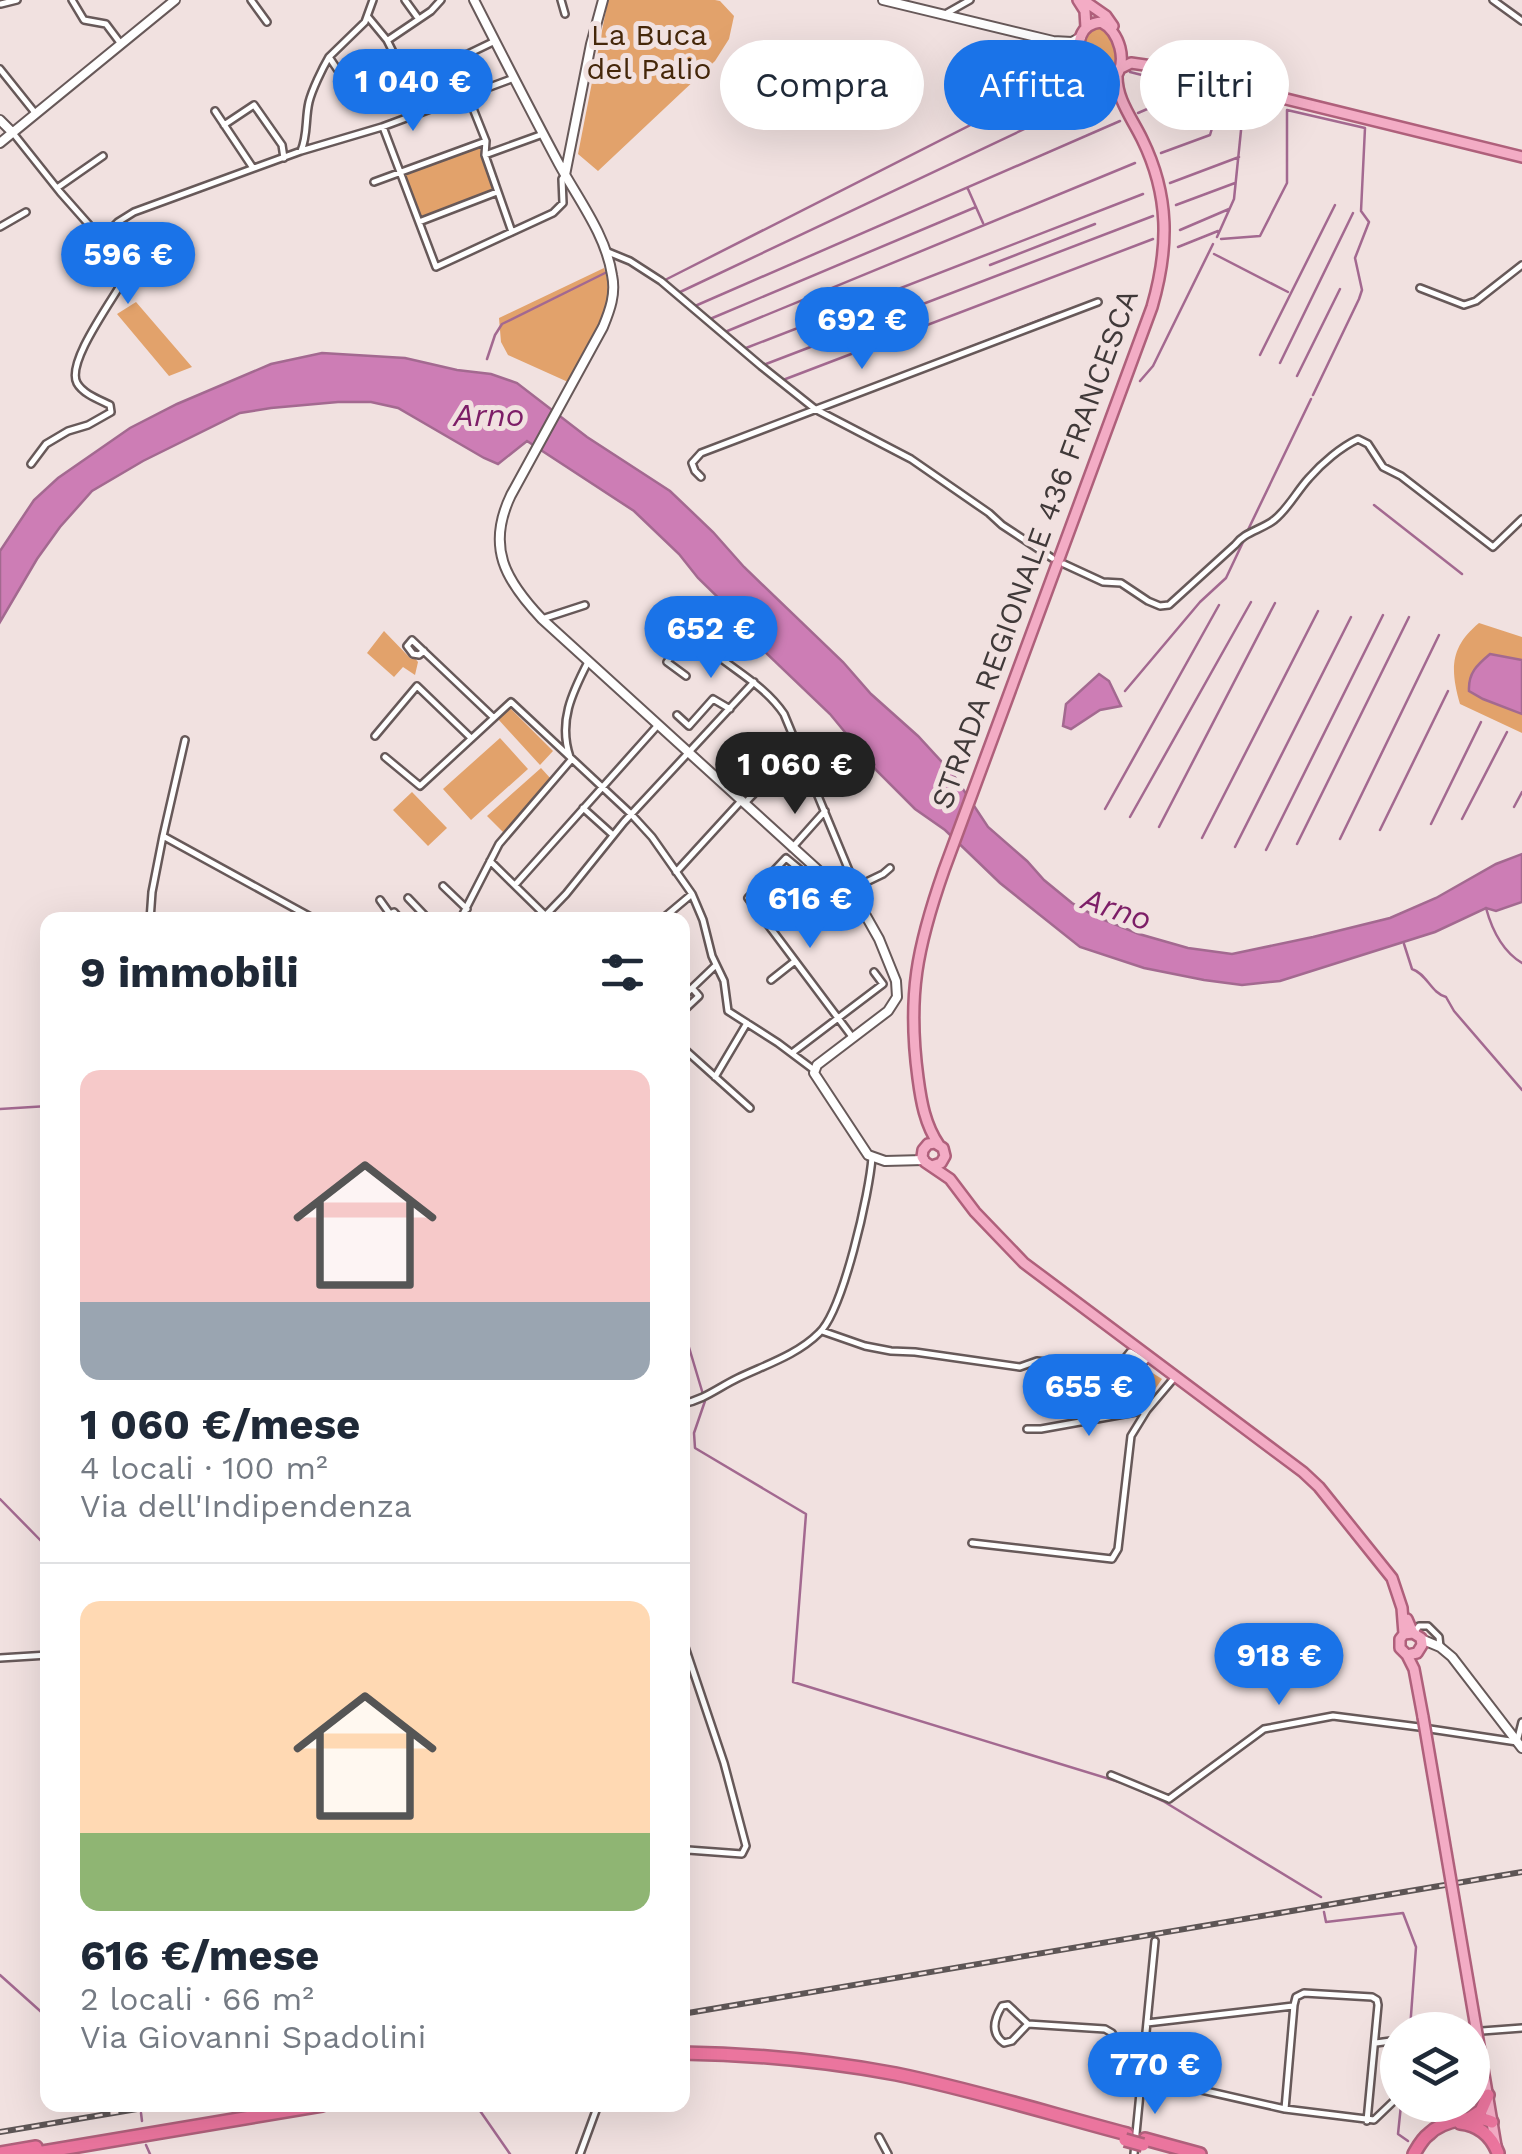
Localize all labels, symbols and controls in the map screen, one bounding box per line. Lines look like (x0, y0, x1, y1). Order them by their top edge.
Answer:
park label: La Buca del Palio (587, 17, 711, 86)
chip: Compra (720, 40, 924, 130)
chip: Affitta (944, 40, 1120, 130)
chip: Filtri (1140, 40, 1289, 130)
pin: 1 040 € (321, 49, 505, 134)
text: 1 040 € (355, 62, 471, 100)
pin: 596 € (58, 222, 198, 307)
text: 596 € (83, 235, 173, 273)
street label: STRADA REGIONALE 436 FRANCESCA (924, 284, 1145, 813)
pin: 692 € (792, 287, 932, 372)
text: 692 € (817, 300, 907, 338)
water label: Arno (451, 396, 525, 434)
pin: 652 € (641, 596, 781, 681)
text: 652 € (666, 609, 756, 647)
pin: 1 060 € (703, 732, 887, 817)
text: 1 060 € (737, 745, 853, 783)
pin: 616 € (740, 866, 880, 951)
text: 616 € (768, 879, 852, 917)
water label: Arno (1075, 879, 1157, 939)
icon: filters (595, 945, 650, 1000)
text: 9 immobili (80, 948, 299, 997)
icon: home (275, 1135, 455, 1315)
pin: 655 € (1019, 1354, 1159, 1439)
text: 655 € (1045, 1367, 1133, 1405)
text: 1 060 €/mese (80, 1400, 360, 1449)
text: 4 locali · 100 m² (80, 1449, 328, 1487)
text: Via dell'Indipendenza (80, 1487, 412, 1525)
pin: 918 € (1209, 1623, 1349, 1708)
text: 918 € (1236, 1636, 1322, 1674)
icon: home (275, 1666, 455, 1846)
text: 616 €/mese (80, 1931, 319, 1980)
text: 2 locali · 66 m² (80, 1980, 314, 2018)
map controls (1380, 2012, 1490, 2122)
button: layers (1380, 2012, 1490, 2122)
text: Via Giovanni Spadolini (80, 2018, 426, 2056)
pin: 770 € (1085, 2032, 1225, 2117)
text: 770 € (1110, 2045, 1200, 2083)

